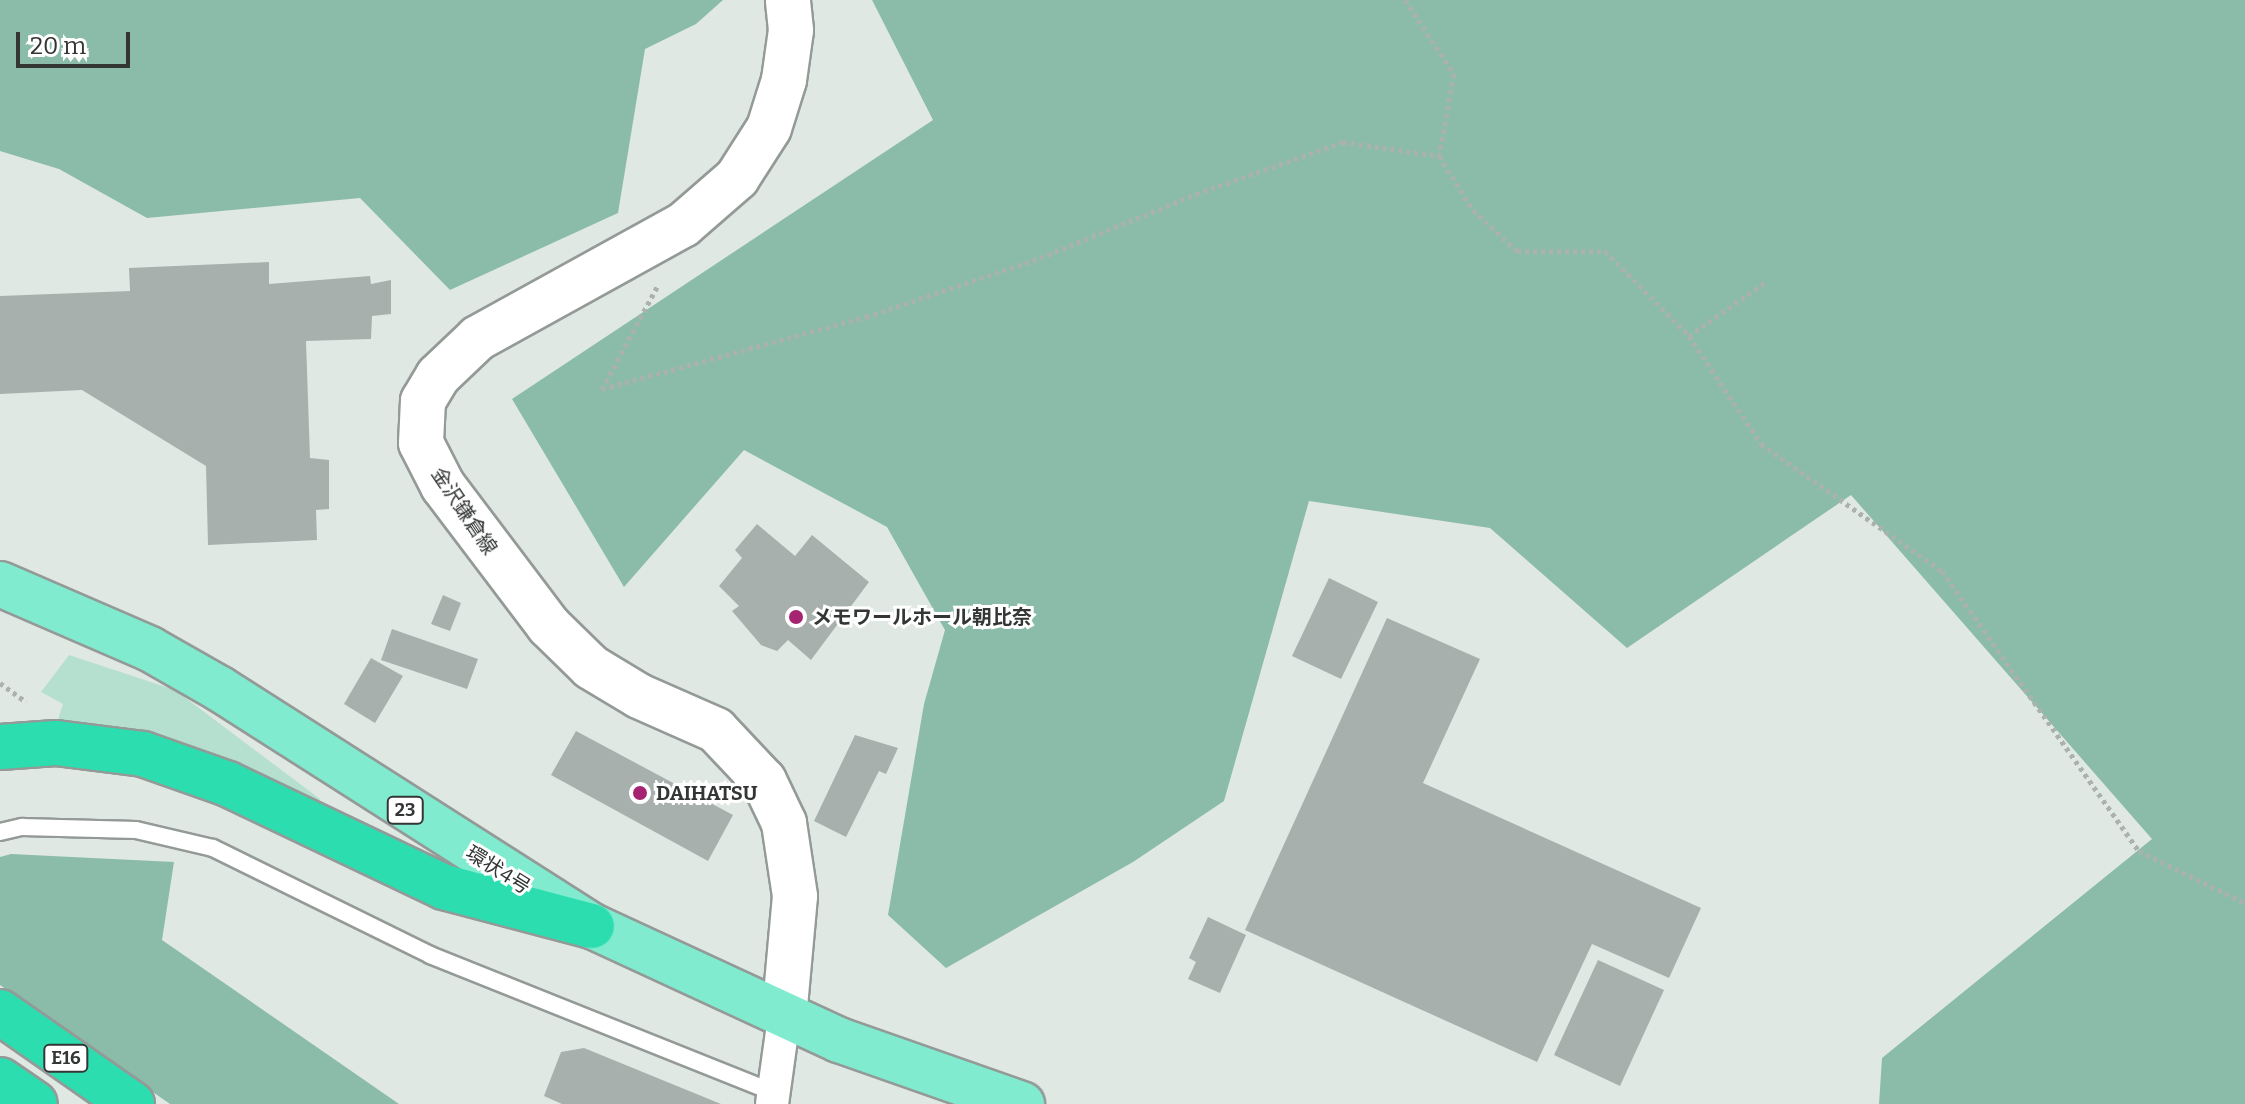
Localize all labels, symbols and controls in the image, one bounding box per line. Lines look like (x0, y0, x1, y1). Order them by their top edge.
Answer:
scale bar (20, 16, 134, 66)
text: 20 m (30, 32, 86, 60)
street label: 金沢鎌倉線 (426, 463, 502, 559)
place label: メモワールホール朝比奈 (812, 605, 1032, 629)
marker: メモワールホール朝比奈 (787, 608, 805, 626)
place label: DAIHATSU (656, 781, 758, 805)
marker: DAIHATSU (631, 784, 649, 802)
road number: 23 (385, 796, 425, 824)
street label: 環状4号 (461, 841, 535, 899)
road number: E16 (42, 1044, 90, 1072)

